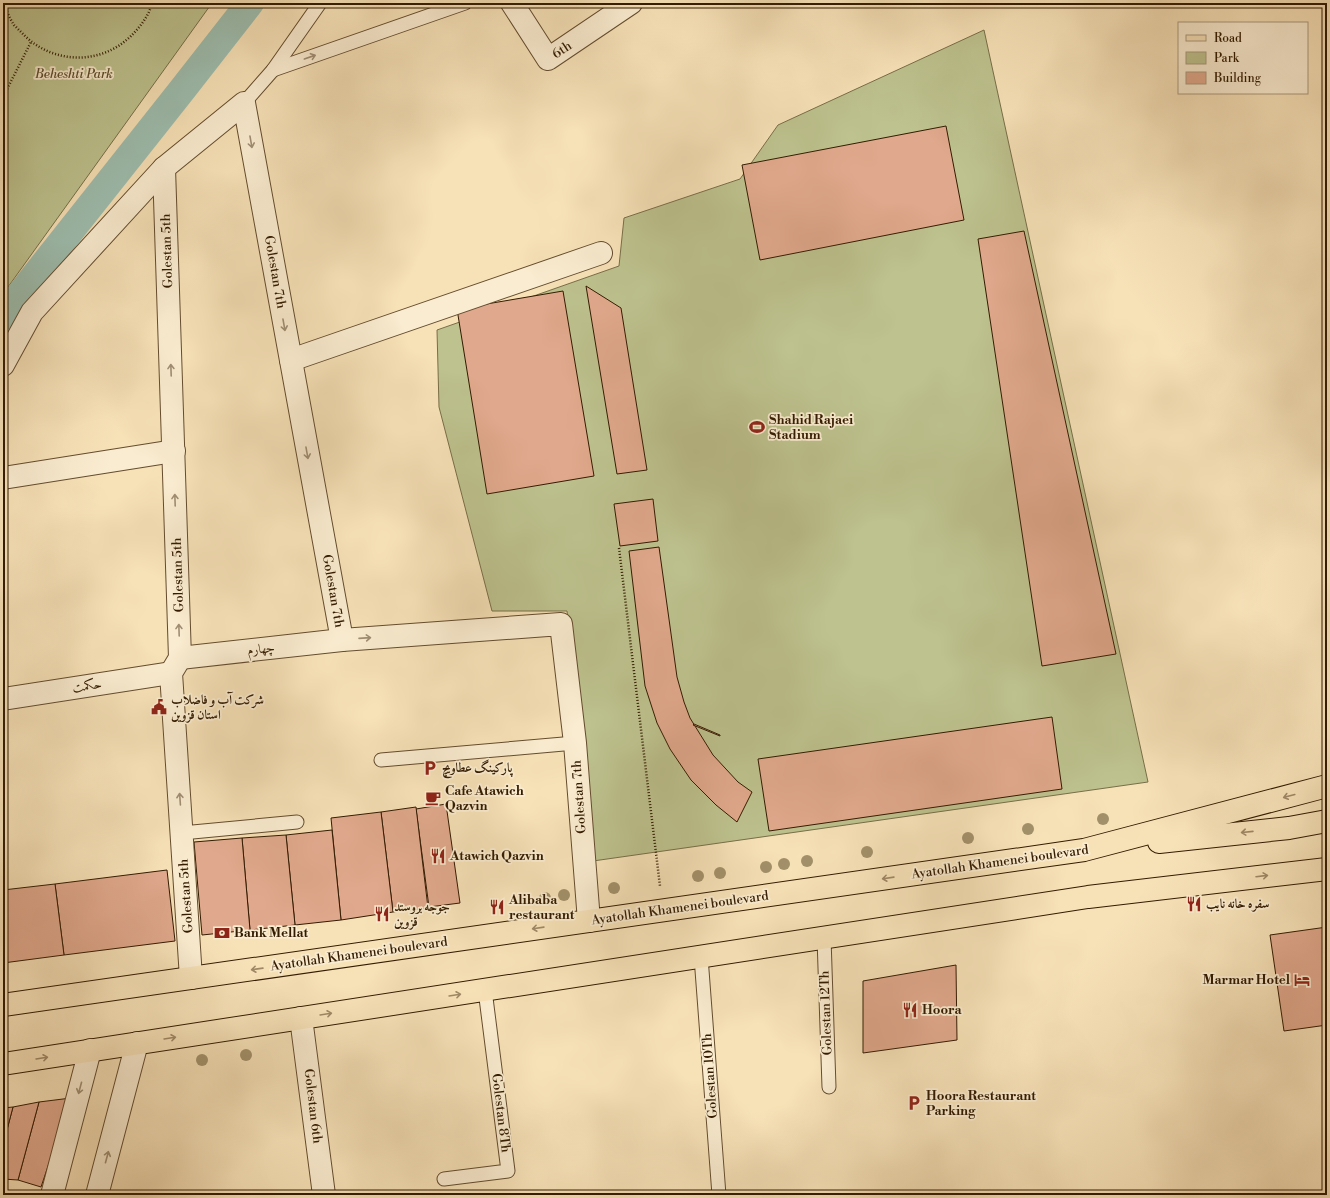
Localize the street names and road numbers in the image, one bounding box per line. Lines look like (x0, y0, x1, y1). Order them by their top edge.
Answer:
street label: 6th (549, 38, 575, 62)
street label: Golestan 5th (158, 213, 176, 289)
street label: Golestan 7th (261, 234, 289, 310)
street label: Golestan 5th (169, 537, 187, 613)
street label: Golestan 7th (319, 553, 347, 629)
street label: چهارم (246, 640, 276, 661)
street label: حکمت (71, 676, 103, 696)
street label: Golestan 7th (568, 759, 590, 834)
street label: Ayatollah Khamenei boulevard (909, 842, 1090, 883)
street label: Golestan 5th (175, 858, 197, 934)
street label: Ayatollah Khamenei boulevard (589, 888, 770, 929)
street label: Ayatollah Khamenei boulevard (268, 934, 449, 975)
street label: Golestan 12Th (817, 970, 835, 1056)
street label: Golestan 10Th (699, 1033, 721, 1119)
street label: Golestan 6th (300, 1068, 326, 1145)
street label: Golestan 8Th (488, 1073, 514, 1154)

